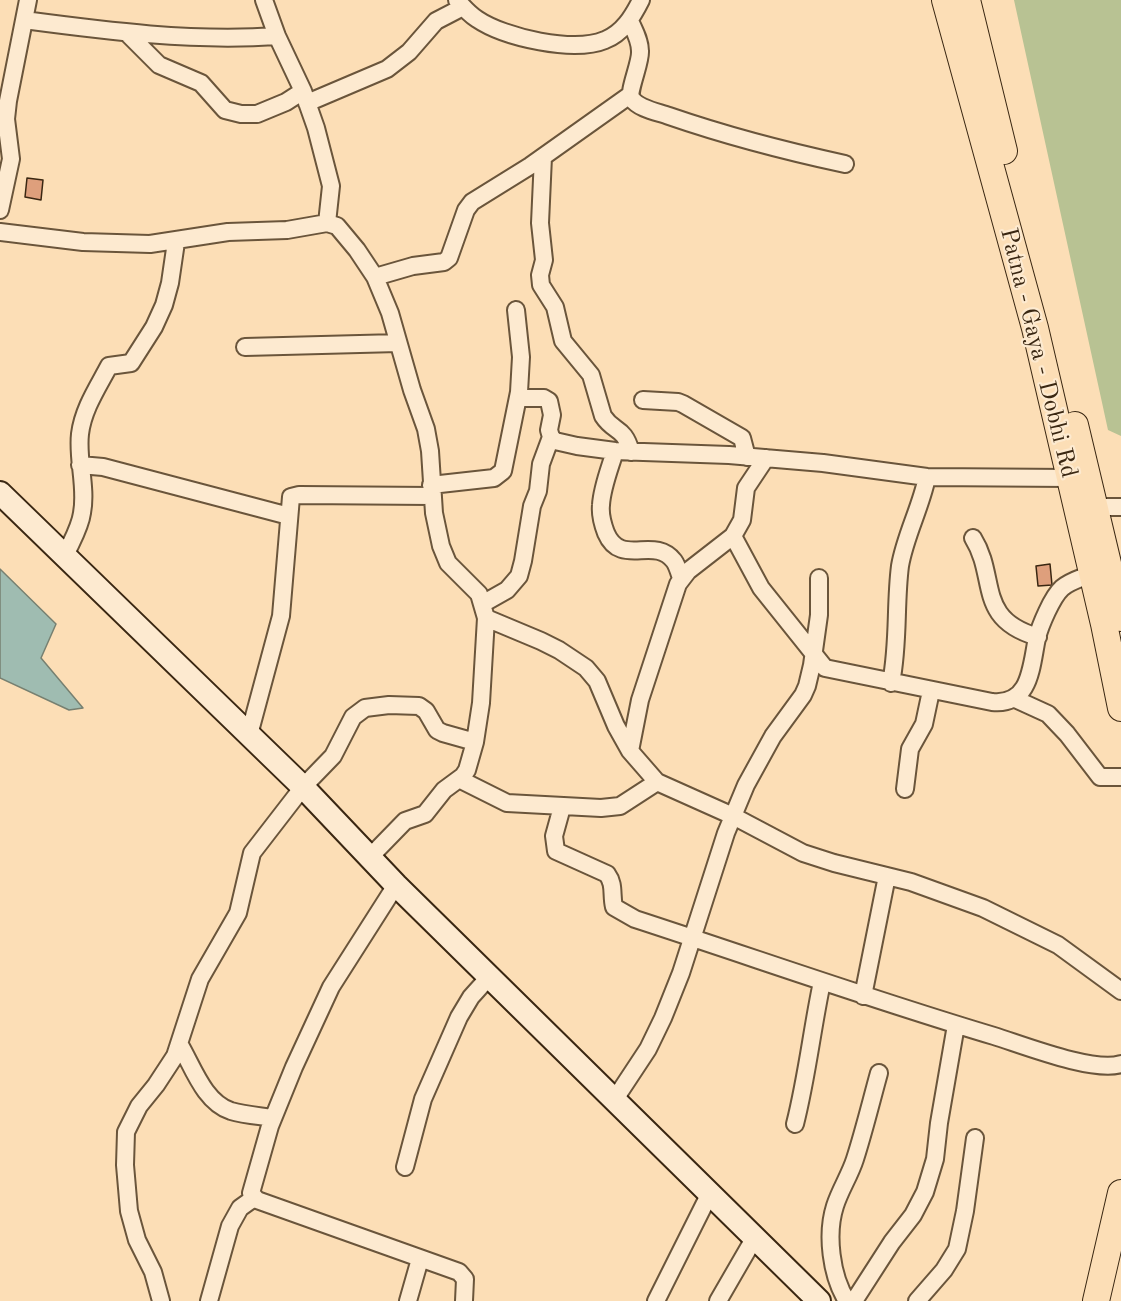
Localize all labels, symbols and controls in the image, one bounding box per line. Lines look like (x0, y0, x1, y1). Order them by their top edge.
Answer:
street label: Patna - Gaya - Dobhi Rd (993, 225, 1083, 481)

